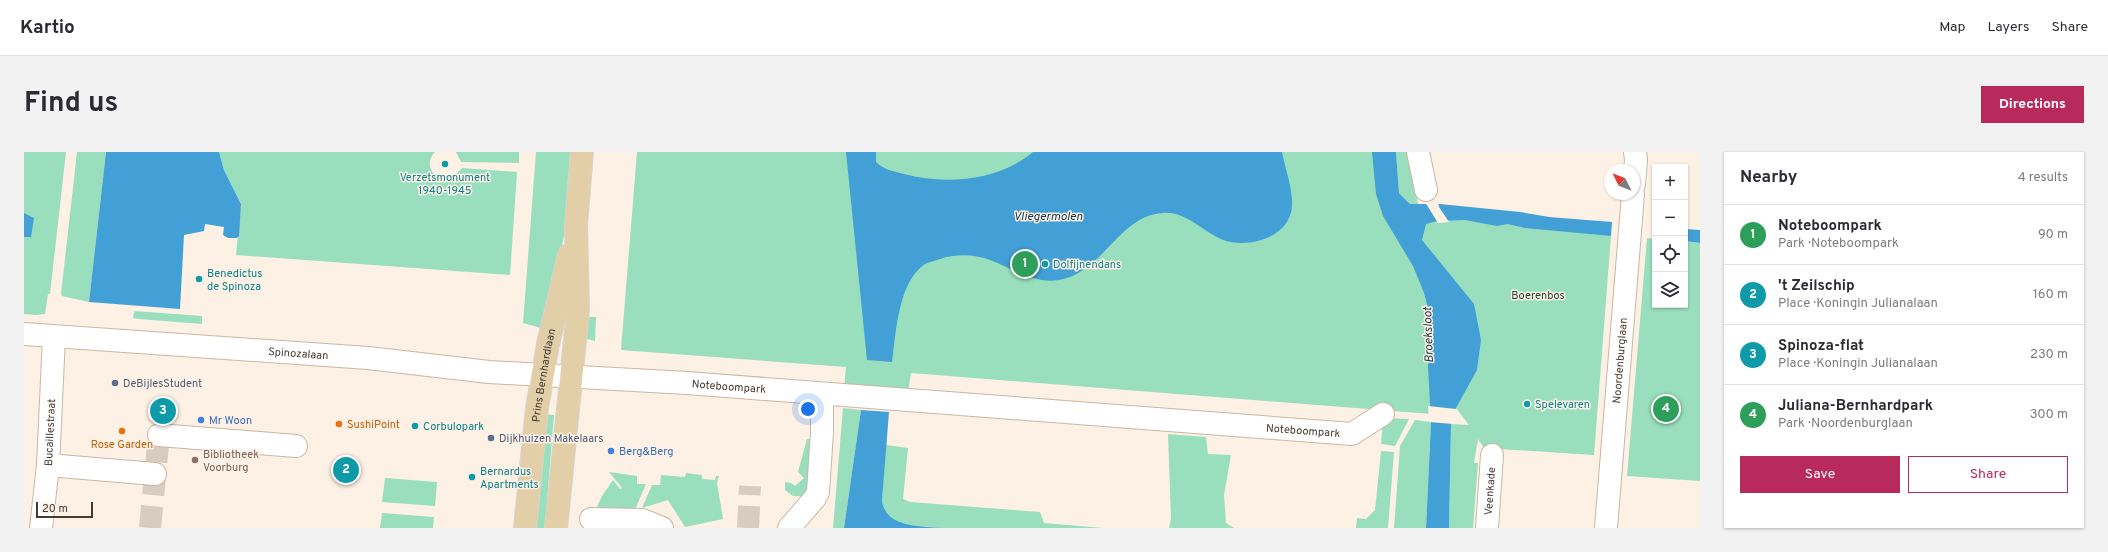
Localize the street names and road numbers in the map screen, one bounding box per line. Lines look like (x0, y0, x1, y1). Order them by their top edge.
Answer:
street label: Noordenburglaan (1610, 317, 1631, 404)
street label: Prins Bernhardlaan (530, 327, 559, 423)
street label: Spinozalaan (268, 345, 329, 363)
street label: Noteboompark (691, 377, 767, 397)
street label: Bucaillestraat (42, 398, 59, 466)
street label: Noteboompark (1266, 421, 1341, 441)
street label: Veenkade (1482, 467, 1499, 516)

